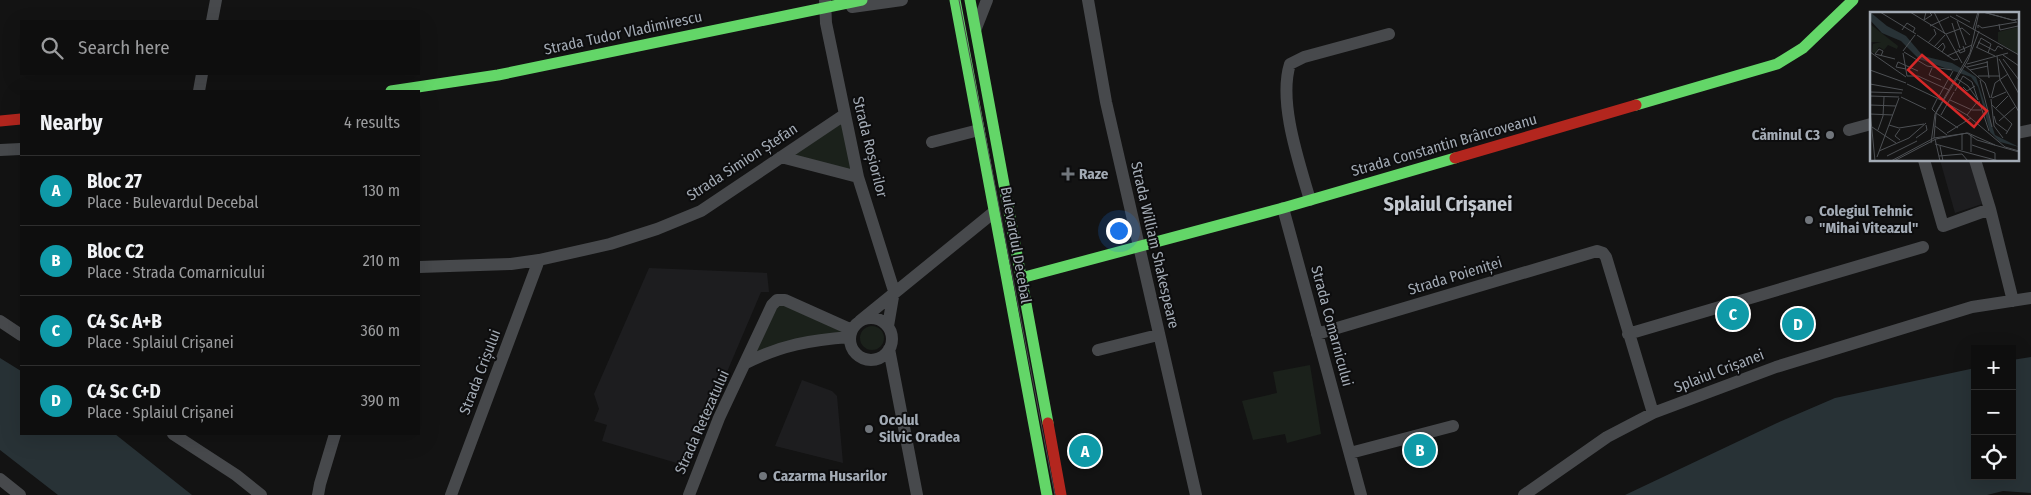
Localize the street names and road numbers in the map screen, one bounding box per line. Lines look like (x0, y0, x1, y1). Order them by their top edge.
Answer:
street label: Strada Tudor Vladimirescu (542, 7, 704, 59)
street label: Strada Roșiorilor (848, 95, 891, 200)
street label: Strada Constantin Brâncoveanu (1349, 110, 1539, 180)
street label: Strada Simion Ștefan (683, 120, 801, 205)
street label: Strada William Shakespeare (1127, 160, 1183, 330)
street label: Bulevardul Decebal (997, 185, 1035, 305)
street label: Strada Poieniței (1406, 253, 1505, 300)
street label: Strada Comarnicului (1307, 264, 1357, 388)
street label: Strada Crișului (456, 327, 505, 417)
street label: Splaiul Crișanei (1671, 346, 1767, 397)
street label: Strada Retezatului (671, 367, 733, 477)

